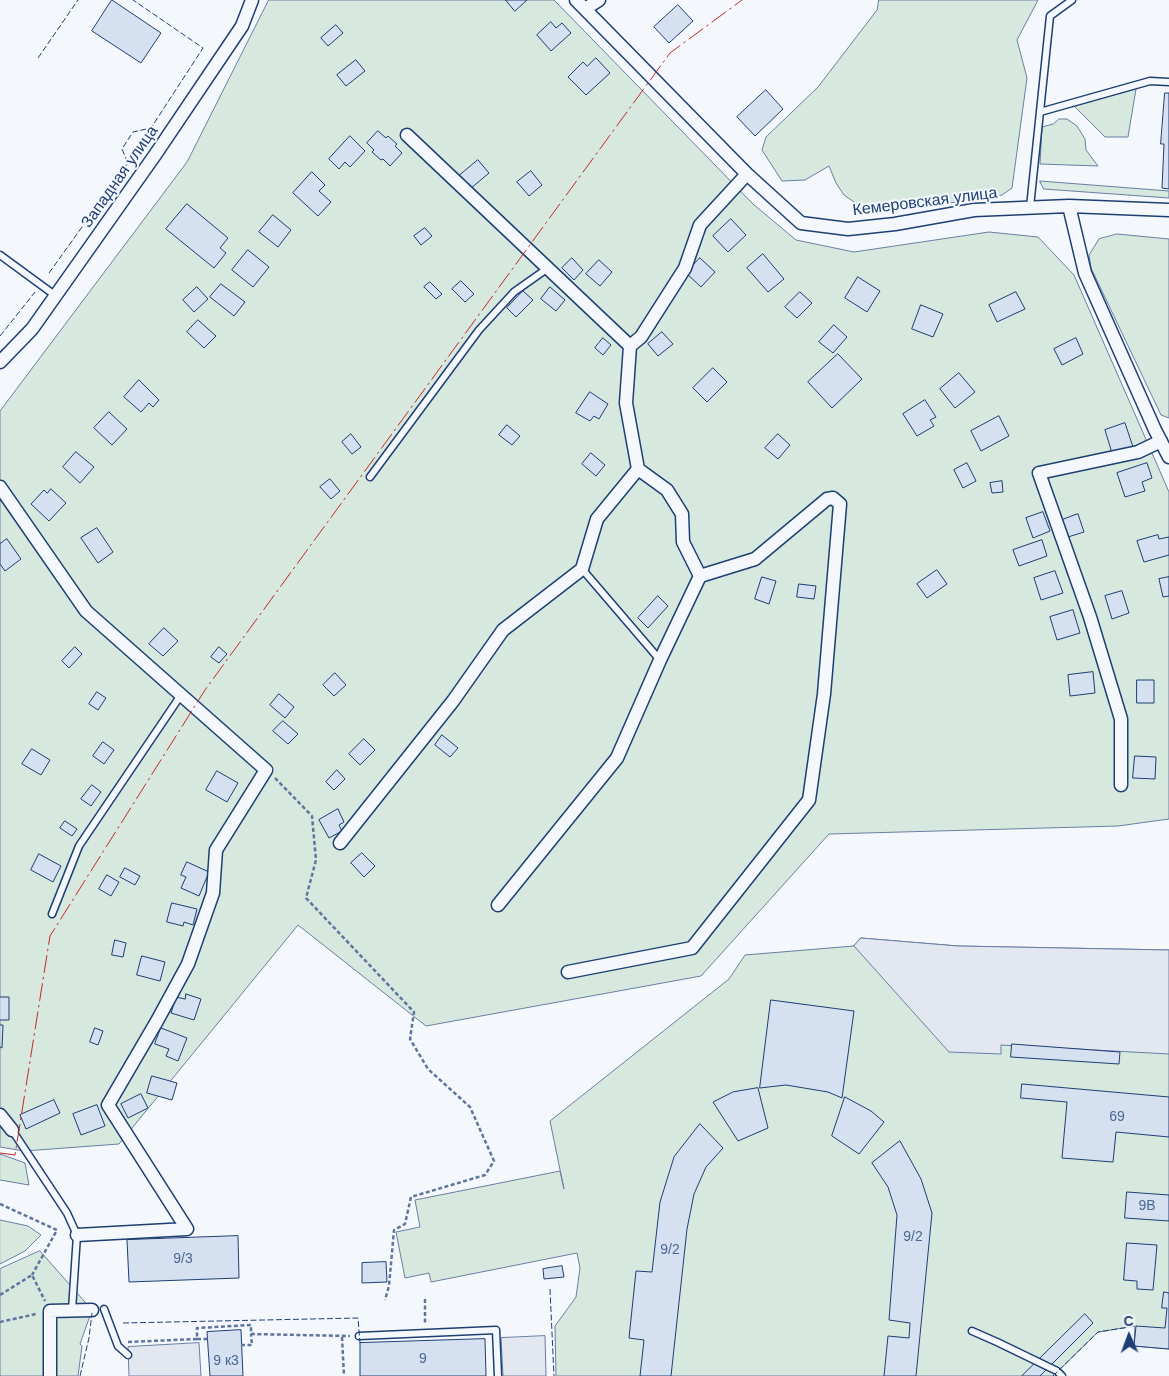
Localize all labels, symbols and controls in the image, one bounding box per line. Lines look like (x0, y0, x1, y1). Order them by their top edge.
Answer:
street label: Западная улица (78, 122, 162, 232)
street label: Кемеровская улица (852, 184, 998, 220)
house number: 69 (1109, 1109, 1125, 1125)
house number: 9В (1138, 1198, 1156, 1214)
house number: 9/2 (903, 1229, 923, 1245)
house number: 9/2 (660, 1242, 680, 1258)
house number: 9/3 (173, 1251, 193, 1267)
north arrow (1104, 1311, 1154, 1361)
text: С (1123, 1313, 1134, 1329)
house number: 9 (419, 1351, 427, 1367)
house number: 9 к3 (213, 1353, 239, 1369)

